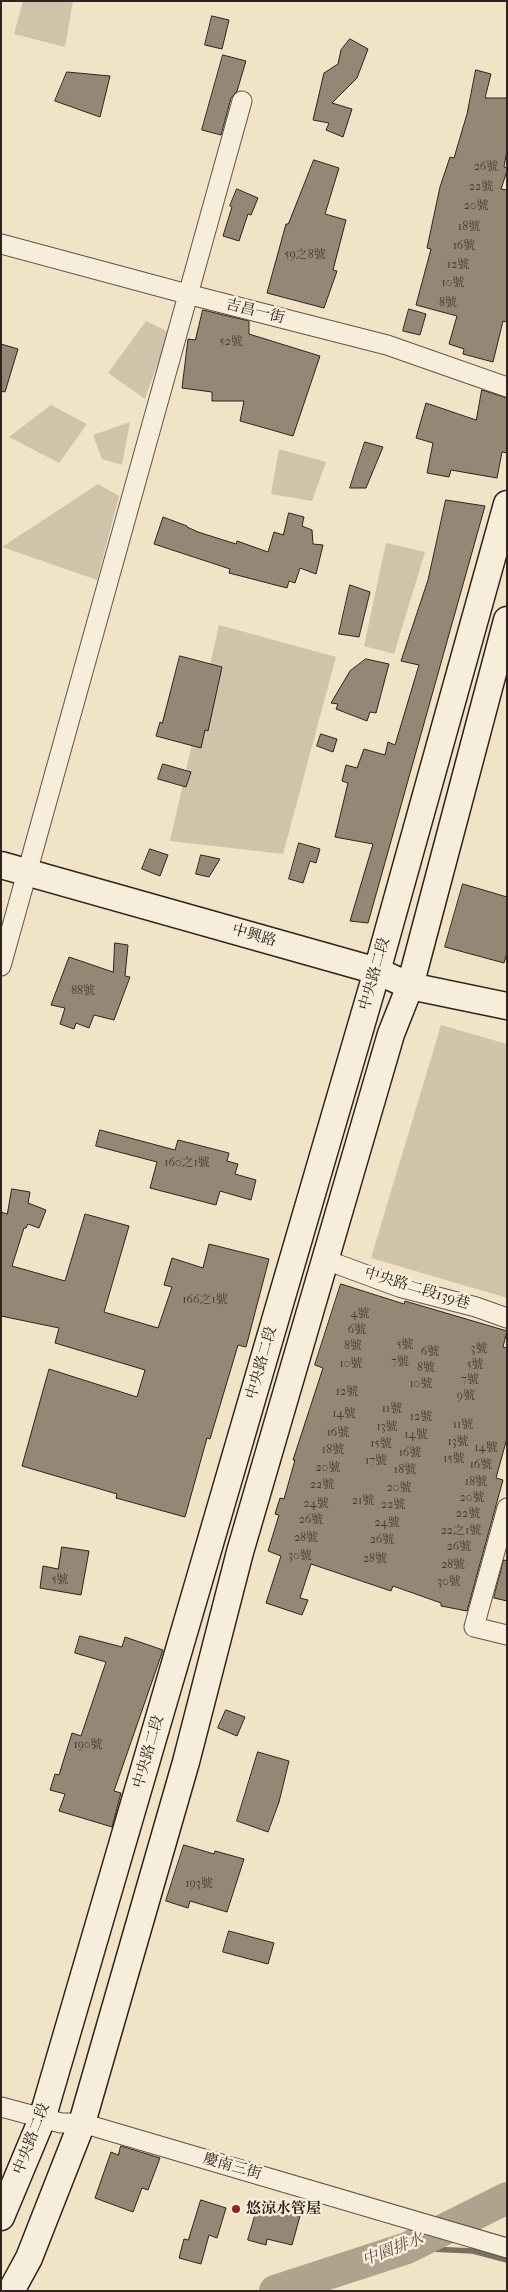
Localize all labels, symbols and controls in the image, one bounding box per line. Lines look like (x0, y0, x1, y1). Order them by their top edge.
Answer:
house number: 26號 (474, 160, 498, 174)
house number: 22號 (469, 180, 493, 194)
house number: 20號 (464, 199, 488, 213)
house number: 18號 (458, 220, 480, 234)
house number: 16號 (453, 239, 475, 253)
house number: 59之8號 (284, 248, 326, 262)
house number: 12號 (447, 258, 469, 272)
house number: 10號 (442, 276, 464, 290)
street label: 吉昌一街 (224, 296, 286, 328)
house number: 8號 (439, 296, 457, 310)
house number: 52號 (219, 335, 243, 349)
street label: 中興路 (230, 921, 278, 951)
street label: 中央路二段 (356, 935, 394, 1013)
house number: 88號 (71, 984, 95, 998)
house number: 160之1號 (164, 1156, 210, 1170)
street label: 中央路二段139巷 (362, 1264, 472, 1314)
house number: 166之1號 (182, 1293, 228, 1307)
house number: 4號 (350, 1307, 370, 1321)
house number: 6號 (348, 1323, 366, 1337)
street label: 中央路二段 (243, 1324, 281, 1402)
house number: 5號 (396, 1338, 414, 1352)
house number: 8號 (344, 1339, 362, 1353)
house number: 3號 (471, 1342, 487, 1356)
house number: 6號 (421, 1345, 439, 1359)
house number: 7號 (391, 1355, 409, 1369)
house number: 10號 (340, 1357, 362, 1371)
house number: 5號 (466, 1358, 484, 1372)
house number: 8號 (417, 1361, 435, 1375)
house number: 7號 (461, 1373, 479, 1387)
house number: 10號 (410, 1377, 432, 1391)
house number: 12號 (336, 1385, 358, 1399)
house number: 9號 (457, 1389, 475, 1403)
house number: 11號 (382, 1402, 402, 1416)
house number: 14號 (332, 1407, 356, 1421)
house number: 12號 (410, 1410, 432, 1424)
house number: 11號 (453, 1418, 473, 1432)
house number: 13號 (376, 1420, 398, 1434)
house number: 16號 (327, 1426, 349, 1440)
house number: 14號 (404, 1428, 428, 1442)
house number: 13號 (447, 1435, 469, 1449)
house number: 15號 (370, 1437, 392, 1451)
house number: 14號 (474, 1441, 498, 1455)
house number: 18號 (322, 1443, 344, 1457)
house number: 16號 (399, 1446, 421, 1460)
house number: 15號 (443, 1452, 465, 1466)
house number: 17號 (365, 1454, 387, 1468)
house number: 16號 (470, 1458, 492, 1472)
house number: 20號 (316, 1461, 340, 1475)
house number: 18號 (394, 1463, 416, 1477)
house number: 18號 (465, 1475, 487, 1489)
house number: 22號 (310, 1478, 334, 1492)
house number: 20號 (387, 1481, 411, 1495)
house number: 20號 (460, 1491, 484, 1505)
house number: 21號 (352, 1494, 374, 1508)
house number: 24號 (303, 1497, 329, 1511)
house number: 22號 (381, 1498, 405, 1512)
house number: 22號 (456, 1507, 480, 1521)
house number: 26號 (299, 1513, 323, 1527)
house number: 24號 (374, 1516, 400, 1530)
house number: 22之1號 (441, 1524, 481, 1538)
house number: 28號 (294, 1531, 318, 1545)
house number: 26號 (370, 1533, 394, 1547)
house number: 26號 (447, 1540, 471, 1554)
house number: 30號 (288, 1549, 312, 1563)
house number: 28號 (363, 1552, 387, 1566)
house number: 28號 (441, 1558, 465, 1572)
house number: 5號 (51, 1573, 69, 1587)
house number: 30號 (437, 1575, 461, 1589)
street label: 中央路二段 (130, 1713, 168, 1791)
house number: 190號 (73, 1738, 103, 1752)
house number: 193號 (185, 1877, 213, 1891)
street label: 中央路二段 (10, 2101, 54, 2177)
street label: 慶南三街 (201, 2150, 263, 2184)
place label: 悠涼水管屋 (246, 2200, 321, 2218)
marker: 悠涼水管屋 (230, 2203, 242, 2215)
water label: 中園排水 (360, 2230, 426, 2270)

